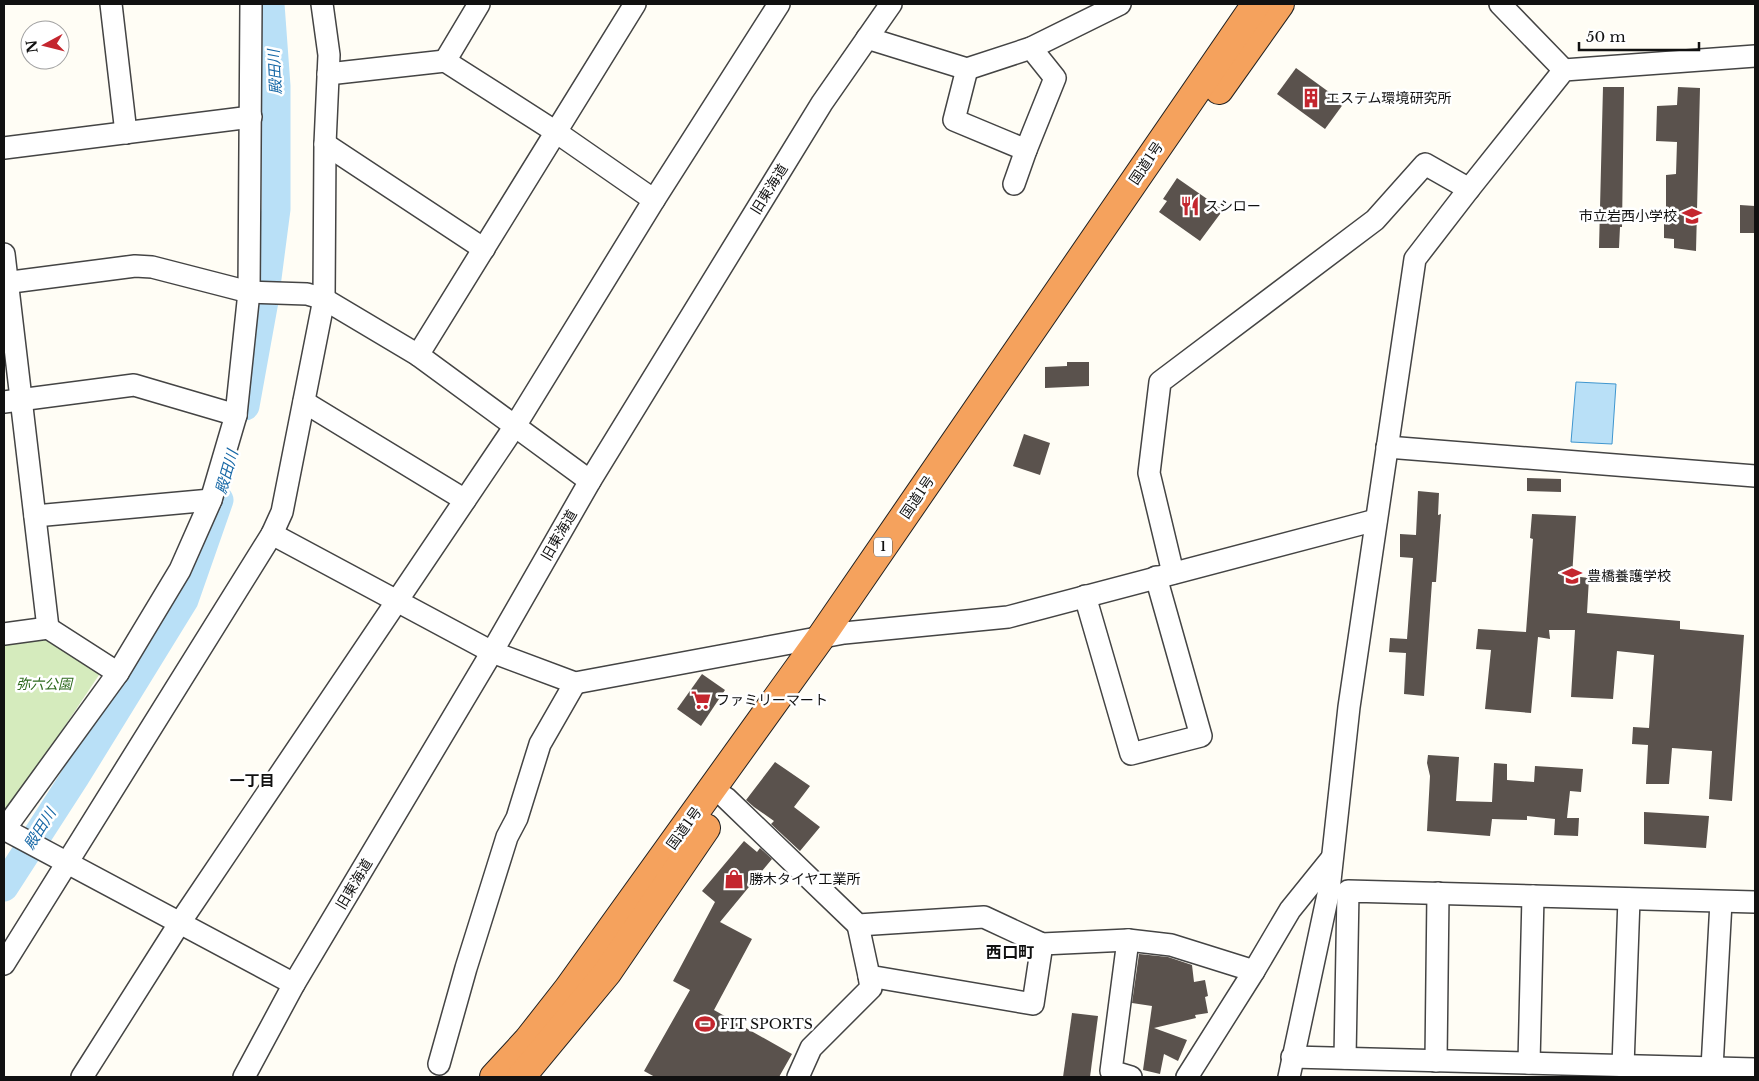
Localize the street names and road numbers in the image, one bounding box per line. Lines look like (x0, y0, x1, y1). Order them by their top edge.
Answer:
street label: 国道1号 (1125, 138, 1167, 188)
street label: 旧東海道 (747, 160, 791, 218)
street label: 国道1号 (896, 472, 938, 522)
street label: 旧東海道 (537, 506, 581, 564)
road number: 1 (874, 538, 892, 556)
street label: 国道1号 (663, 803, 705, 853)
street label: 旧東海道 (332, 855, 376, 913)

